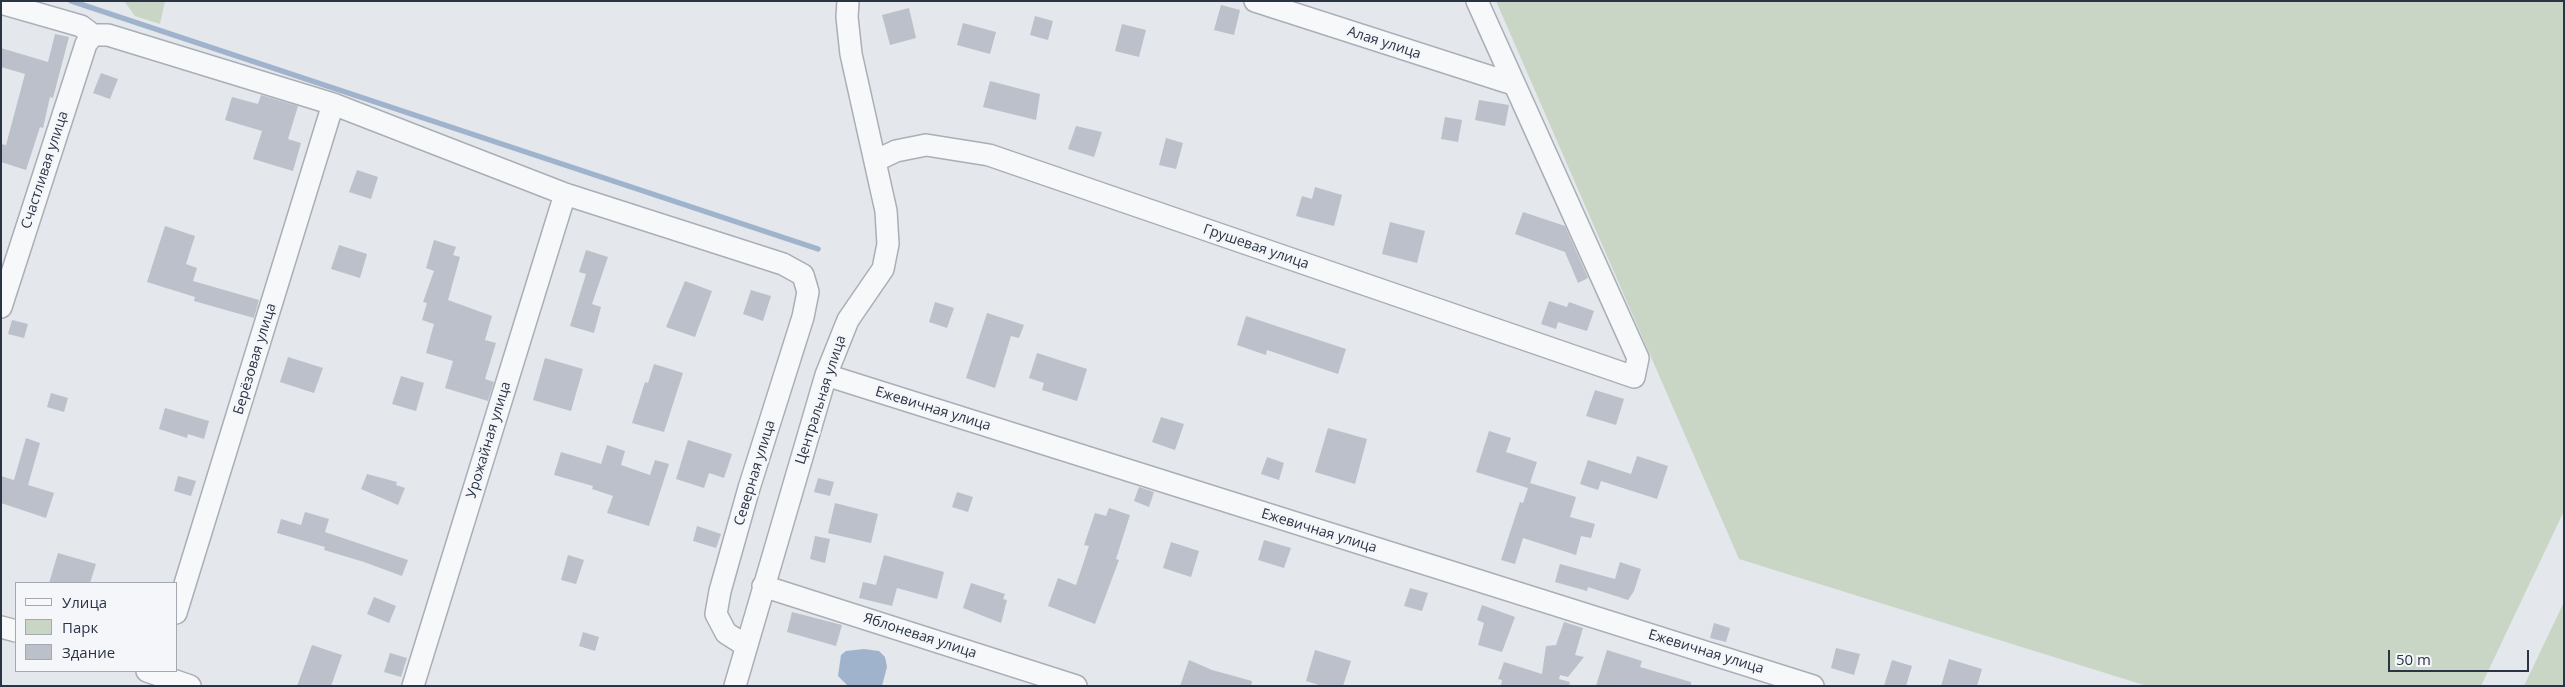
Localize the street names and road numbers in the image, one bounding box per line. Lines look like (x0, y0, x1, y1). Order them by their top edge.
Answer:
street label: Алая улица (1345, 23, 1423, 63)
street label: Счастливая улица (18, 109, 72, 231)
street label: Грушевая улица (1201, 221, 1311, 273)
street label: Берёзовая улица (230, 301, 280, 417)
street label: Центральная улица (792, 333, 850, 467)
street label: Урожайная улица (463, 380, 515, 500)
street label: Ежевичная улица (873, 383, 993, 435)
street label: Северная улица (731, 418, 779, 528)
street label: Ежевичная улица (1259, 505, 1379, 557)
street label: Яблоневая улица (861, 610, 979, 662)
street label: Ежевичная улица (1646, 626, 1766, 678)

